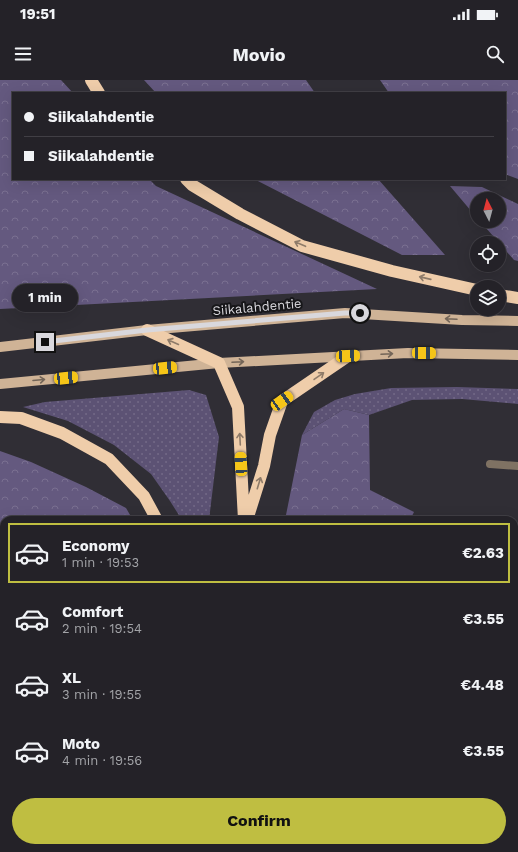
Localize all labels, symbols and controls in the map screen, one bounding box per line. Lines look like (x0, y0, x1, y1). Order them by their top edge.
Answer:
text: 19:51 (20, 5, 55, 23)
icon: menu (12, 43, 34, 65)
icon: search (484, 43, 506, 65)
text: Movio (232, 44, 286, 65)
text: Siikalahdentie (48, 108, 154, 126)
text: Siikalahdentie (48, 147, 154, 165)
north arrow (470, 192, 506, 228)
map controls (470, 192, 506, 316)
button: locate (470, 236, 506, 272)
one-way arrow (294, 240, 306, 247)
one-way arrow (419, 274, 432, 282)
button: layers (470, 280, 506, 316)
callout: 1 min (12, 284, 78, 312)
text: 1 min (28, 290, 62, 305)
street label: Siikalahdentie (212, 296, 302, 318)
route start (351, 304, 369, 322)
one-way arrow (445, 315, 458, 322)
route end (36, 333, 54, 351)
one-way arrow (168, 338, 180, 345)
car (412, 347, 436, 359)
car (336, 349, 360, 363)
one-way arrow (380, 350, 393, 358)
one-way arrow (231, 358, 244, 366)
car (152, 361, 178, 375)
car (53, 371, 79, 385)
one-way arrow (314, 372, 325, 380)
one-way arrow (32, 377, 45, 384)
car (269, 389, 295, 413)
one-way arrow (236, 433, 243, 446)
car (234, 452, 248, 476)
one-way arrow (256, 476, 263, 489)
icon: car (14, 535, 50, 571)
text: Economy (62, 537, 129, 555)
text: €2.63 (462, 544, 504, 562)
text: 1 min · 19:53 (62, 555, 139, 570)
icon: car (14, 601, 50, 637)
text: Comfort (62, 603, 123, 621)
text: €3.55 (463, 610, 504, 628)
text: 2 min · 19:54 (62, 621, 142, 636)
icon: car (14, 667, 50, 703)
text: XL (62, 669, 81, 687)
text: €4.48 (460, 676, 504, 694)
text: 3 min · 19:55 (62, 687, 142, 702)
icon: car (14, 733, 50, 769)
text: Moto (62, 735, 100, 753)
text: €3.55 (463, 742, 504, 760)
text: 4 min · 19:56 (62, 753, 142, 768)
button: Confirm (12, 798, 506, 844)

